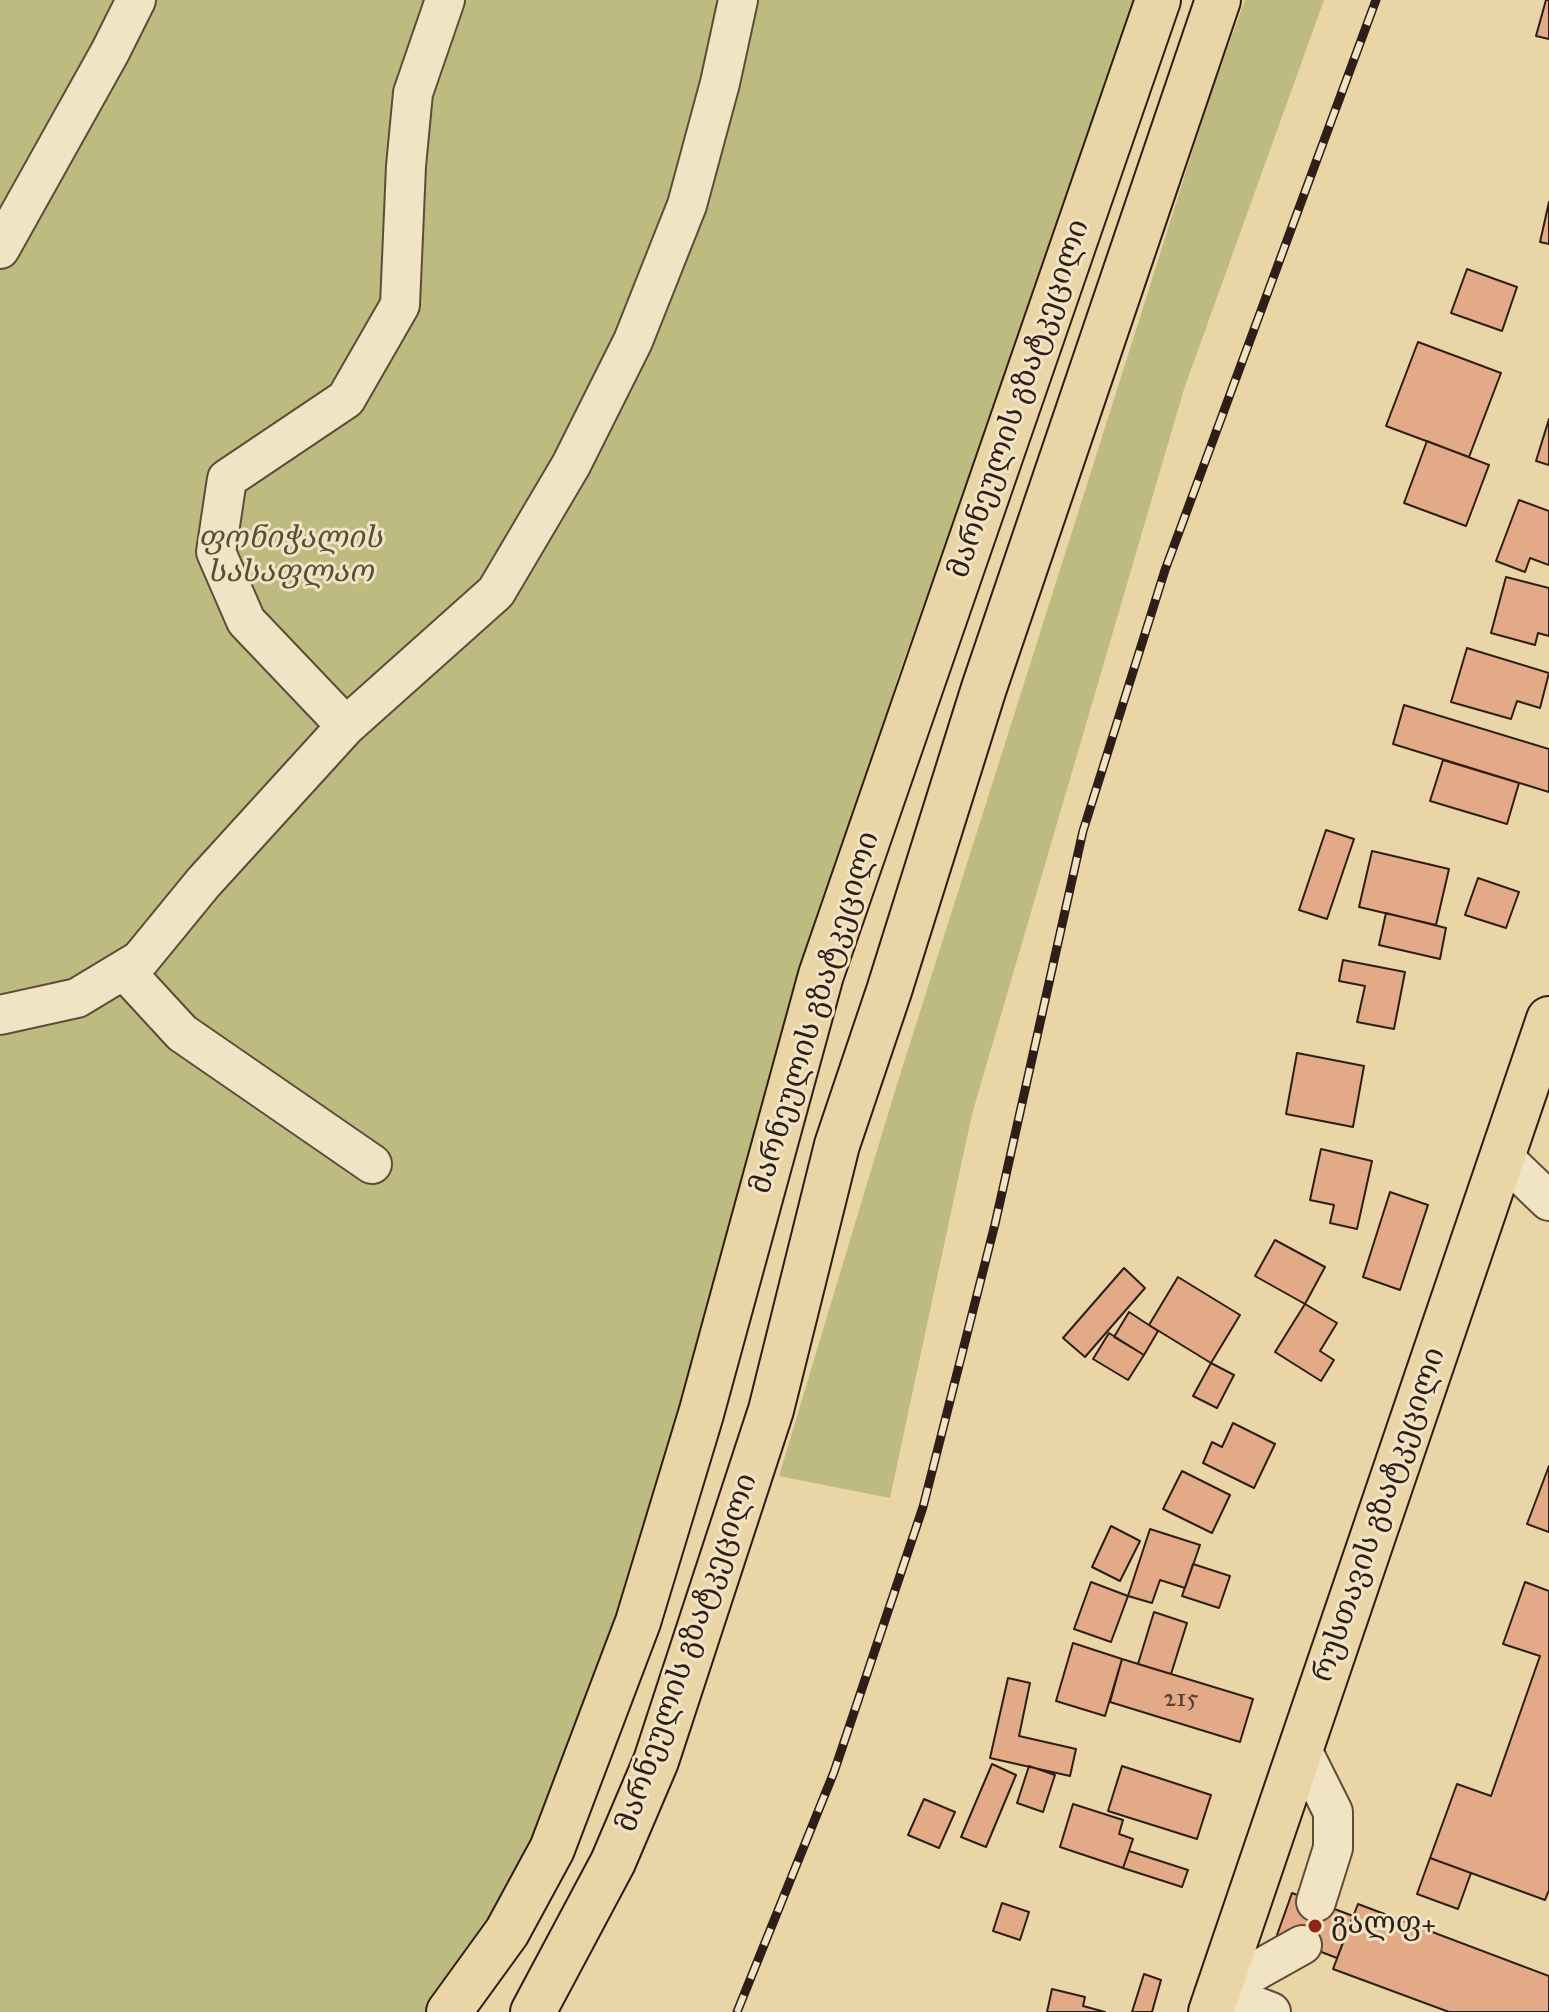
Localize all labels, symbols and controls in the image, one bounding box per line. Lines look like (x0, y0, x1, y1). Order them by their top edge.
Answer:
street label: მარნეულის გზატკეცილი (942, 215, 1098, 583)
park label: ფონიჭალის სასაფლაო (198, 522, 382, 592)
street label: მარნეულის გზატკეცილი (744, 828, 888, 1198)
street label: რუსთავის გზატკეცილი (1306, 1343, 1454, 1687)
street label: მარნეულის გზატკეცილი (610, 1469, 766, 1837)
house number: 215 (1164, 1684, 1198, 1716)
place label: გალფ+ (1331, 1908, 1436, 1944)
marker: გალფ+ (1306, 1917, 1324, 1935)

